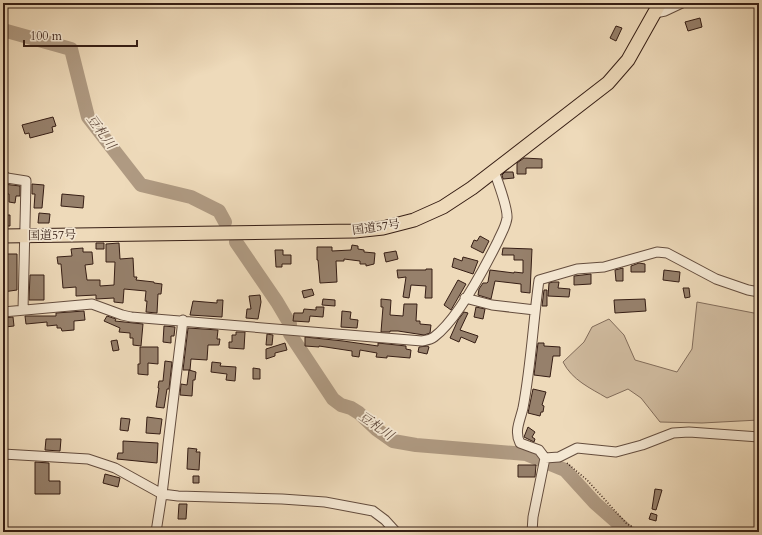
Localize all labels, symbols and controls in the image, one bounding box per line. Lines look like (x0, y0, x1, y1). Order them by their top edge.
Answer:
scale bar (24, 22, 137, 48)
text: 100 m (30, 28, 63, 44)
water label: 豆札川 (82, 111, 121, 155)
street label: 国道57号 (351, 216, 401, 238)
street label: 国道57号 (28, 227, 76, 243)
water label: 豆札川 (355, 407, 399, 446)

